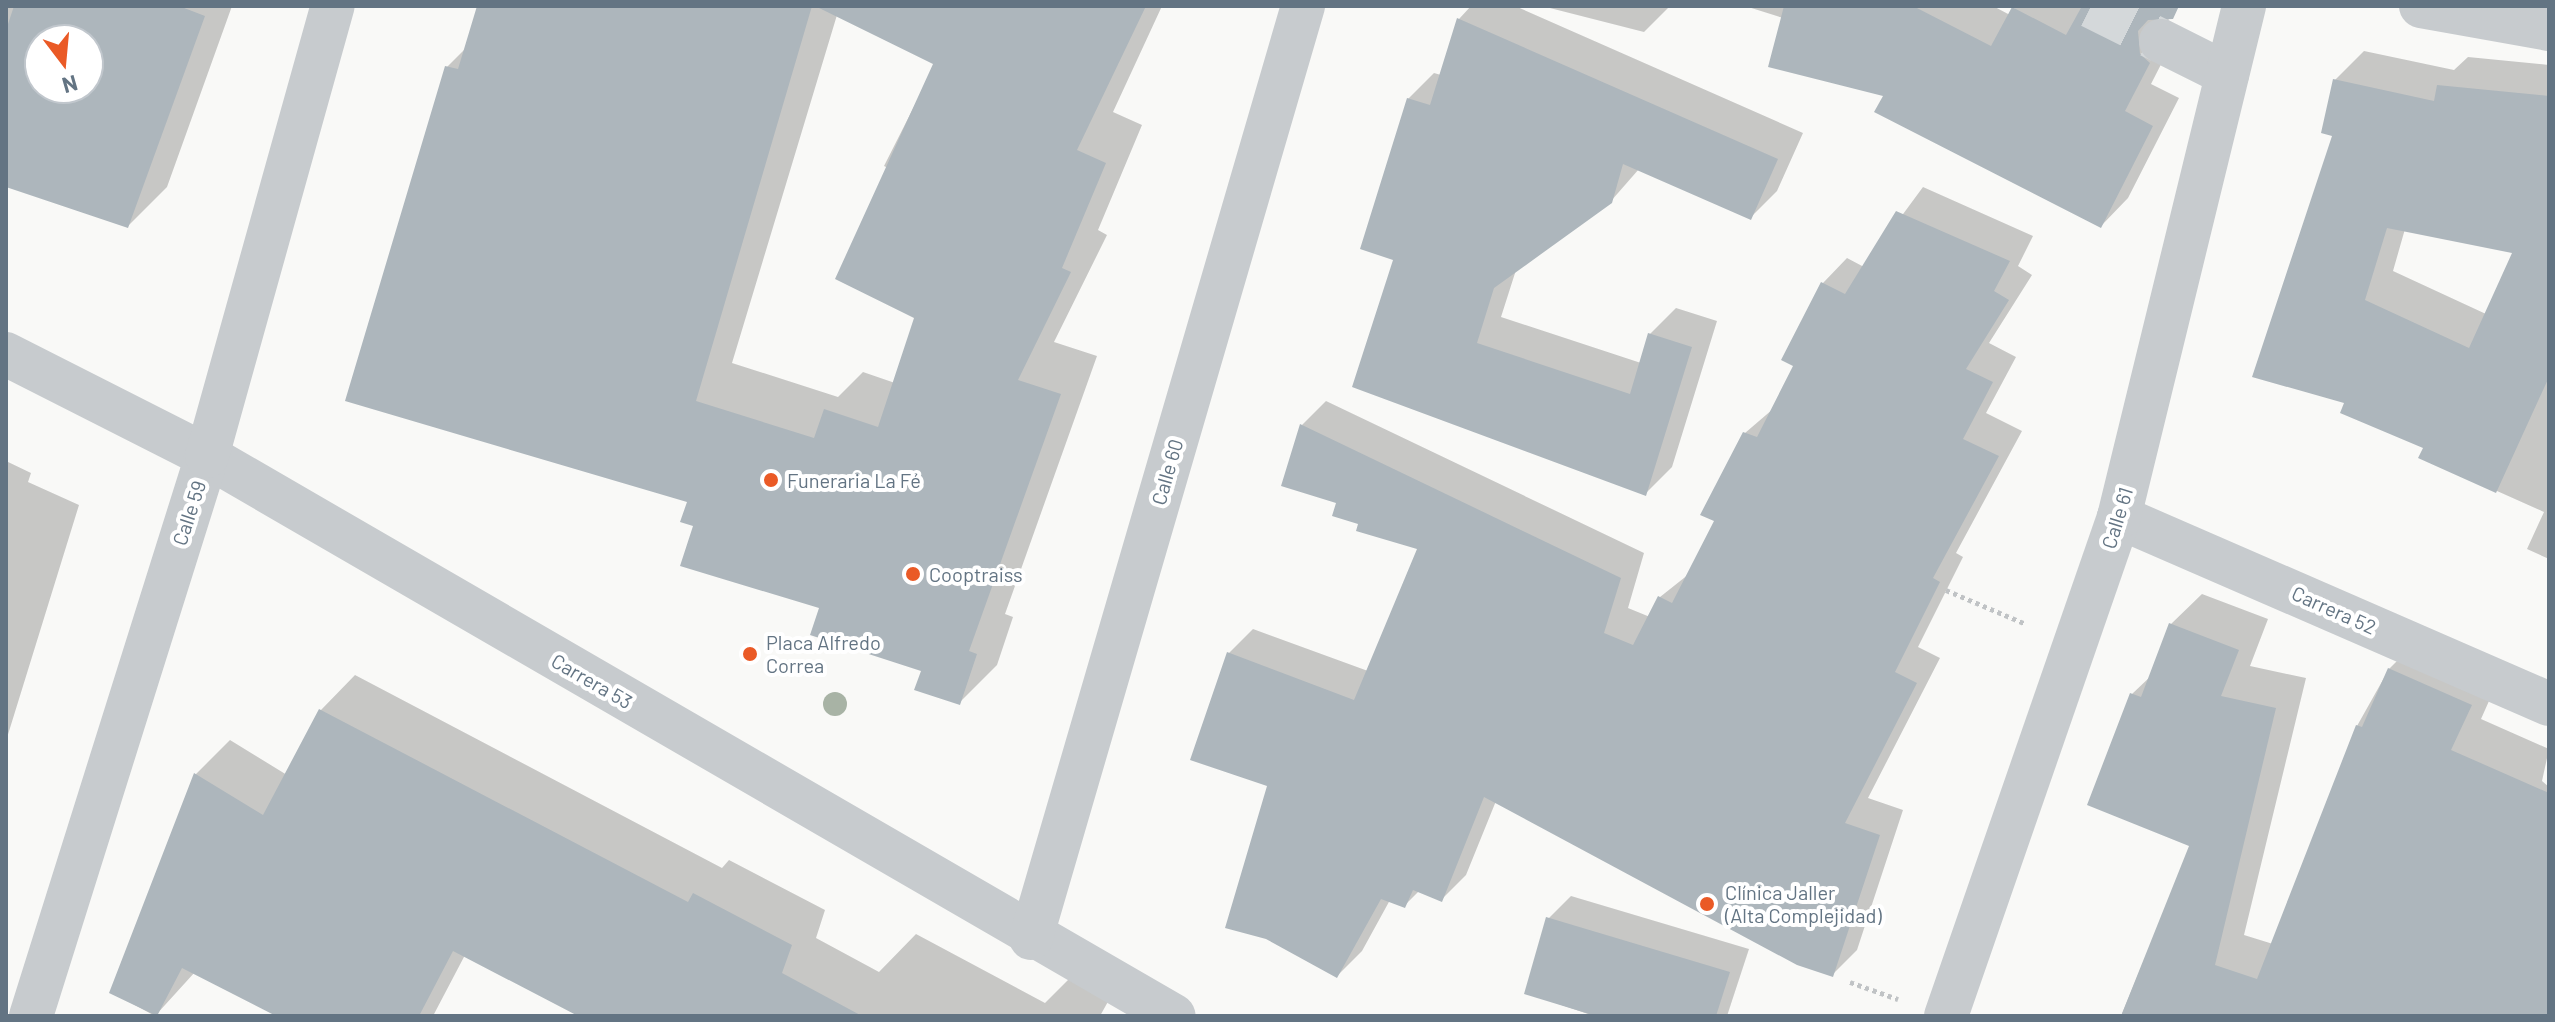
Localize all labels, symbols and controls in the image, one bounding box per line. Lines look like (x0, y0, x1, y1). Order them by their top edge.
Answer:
north arrow (24, 24, 104, 104)
text: N (59, 71, 81, 100)
street label: Calle 60 (1146, 436, 1188, 508)
place label: Funeraria La Fé (787, 468, 921, 492)
marker: Funeraria La Fé (762, 471, 780, 489)
street label: Calle 59 (167, 478, 211, 548)
street label: Calle 61 (2096, 484, 2138, 552)
place label: Cooptraiss (929, 562, 1023, 586)
marker: Cooptraiss (904, 565, 922, 583)
street label: Carrera 52 (2288, 581, 2380, 639)
place label: Placa Alfredo Correa (766, 630, 881, 677)
marker: Placa Alfredo Correa (741, 645, 759, 663)
street label: Carrera 53 (547, 648, 637, 714)
place label: Clínica Jaller (Alta Complejidad) (1725, 880, 1882, 927)
marker: Clínica Jaller (Alta Complejidad) (1696, 893, 1718, 915)

